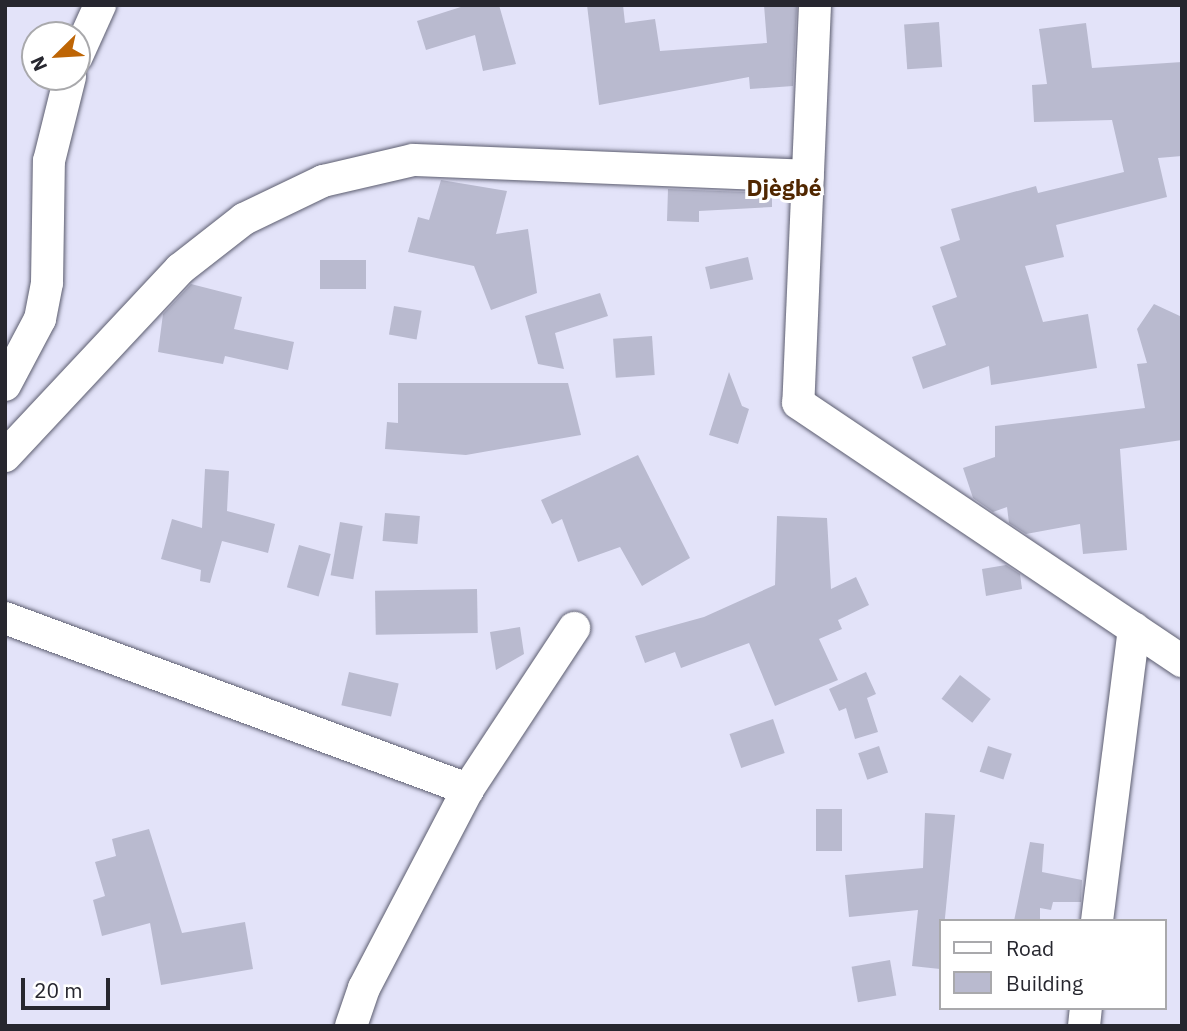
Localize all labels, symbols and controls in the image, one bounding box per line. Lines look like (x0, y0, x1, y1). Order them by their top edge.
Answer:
north arrow (21, 21, 91, 91)
text: N (25, 53, 52, 75)
district label: Djègbé (746, 173, 822, 201)
legend (939, 919, 1166, 1010)
text: Road (1006, 934, 1054, 962)
scale bar (24, 964, 114, 1008)
text: Building (1006, 969, 1083, 997)
text: 20 m (34, 976, 83, 1004)

